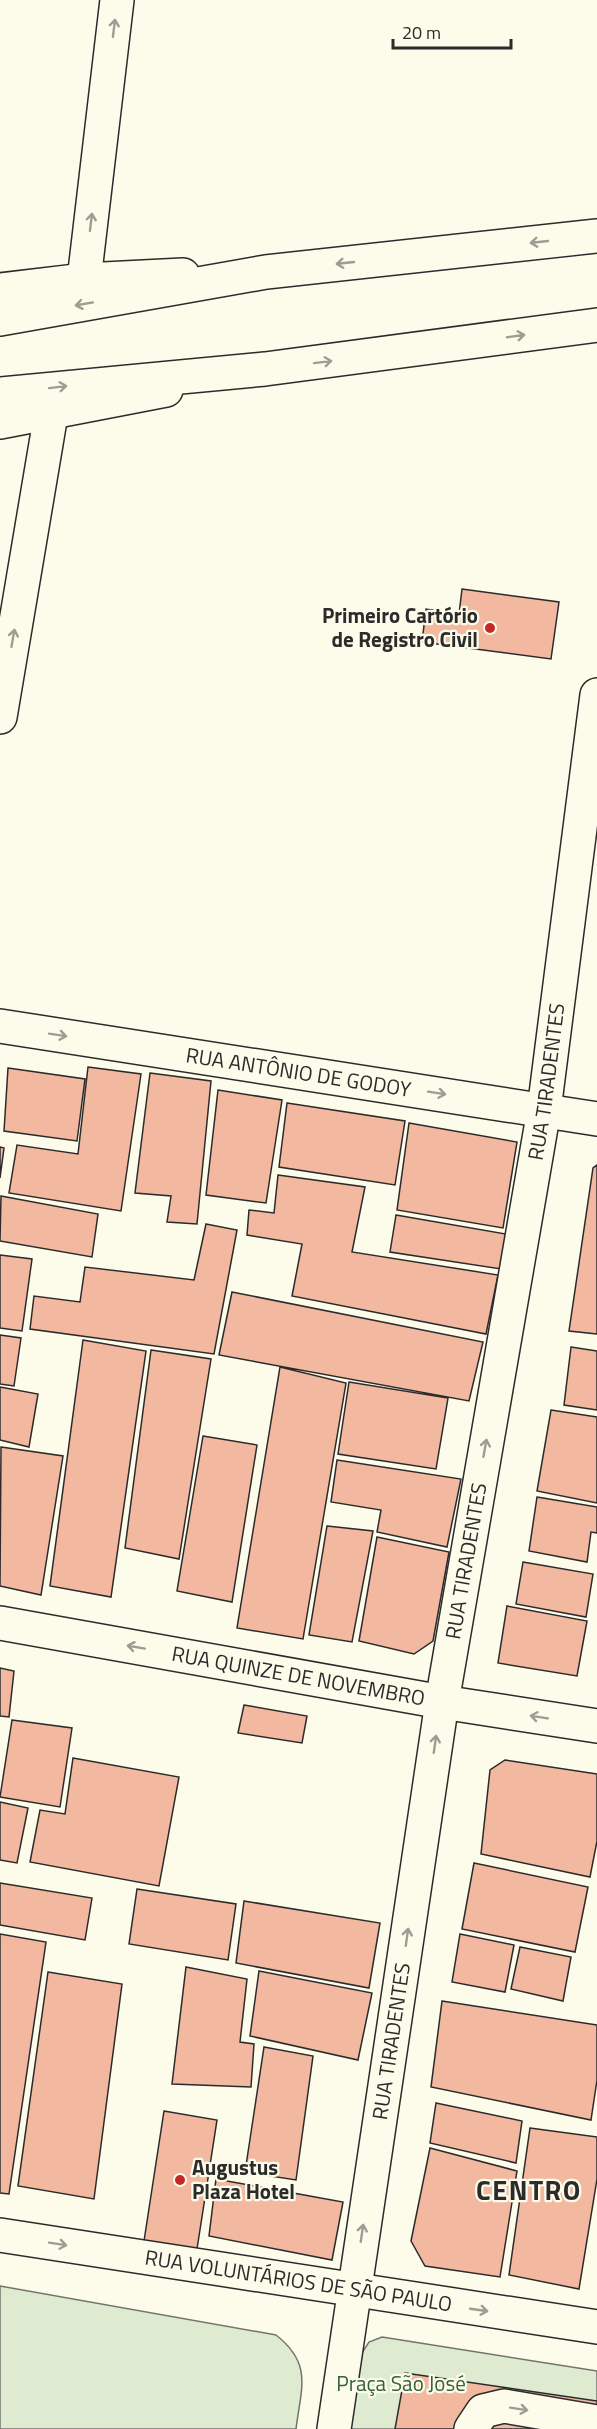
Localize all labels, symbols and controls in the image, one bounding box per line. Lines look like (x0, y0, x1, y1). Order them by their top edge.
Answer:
scale bar (393, 12, 512, 50)
one-way arrow (108, 19, 119, 39)
text: 20 m (402, 19, 441, 46)
one-way arrow (86, 213, 97, 232)
one-way arrow (529, 237, 549, 248)
one-way arrow (336, 258, 355, 269)
one-way arrow (75, 299, 95, 310)
one-way arrow (506, 331, 526, 342)
one-way arrow (312, 356, 332, 367)
one-way arrow (48, 381, 68, 392)
place label: Primeiro Cartório de Registro Civil (322, 599, 478, 655)
marker: Primeiro Cartório de Registro Civil (483, 621, 497, 635)
one-way arrow (8, 629, 19, 649)
street label: RUA TIRADENTES (519, 1001, 572, 1163)
one-way arrow (47, 1029, 67, 1040)
street label: RUA ANTÔNIO DE GODOY (184, 1038, 414, 1105)
one-way arrow (427, 1088, 447, 1099)
one-way arrow (480, 1439, 491, 1458)
street label: RUA TIRADENTES (436, 1480, 495, 1642)
street label: RUA QUINZE DE NOVEMBRO (169, 1637, 428, 1714)
one-way arrow (127, 1641, 146, 1652)
one-way arrow (530, 1711, 550, 1722)
one-way arrow (430, 1734, 441, 1754)
one-way arrow (401, 1927, 412, 1947)
street label: RUA TIRADENTES (363, 1960, 418, 2122)
place label: Augustus Plaza Hotel (192, 2151, 295, 2207)
district label: CENTRO (476, 2169, 582, 2210)
marker: Augustus Plaza Hotel (173, 2173, 187, 2187)
one-way arrow (357, 2224, 368, 2244)
one-way arrow (47, 2239, 67, 2250)
street label: RUA VOLUNTÁRIOS DE SÃO PAULO (143, 2241, 454, 2319)
one-way arrow (468, 2304, 488, 2315)
park label: Praça São José (336, 2367, 466, 2399)
one-way arrow (508, 2403, 528, 2414)

